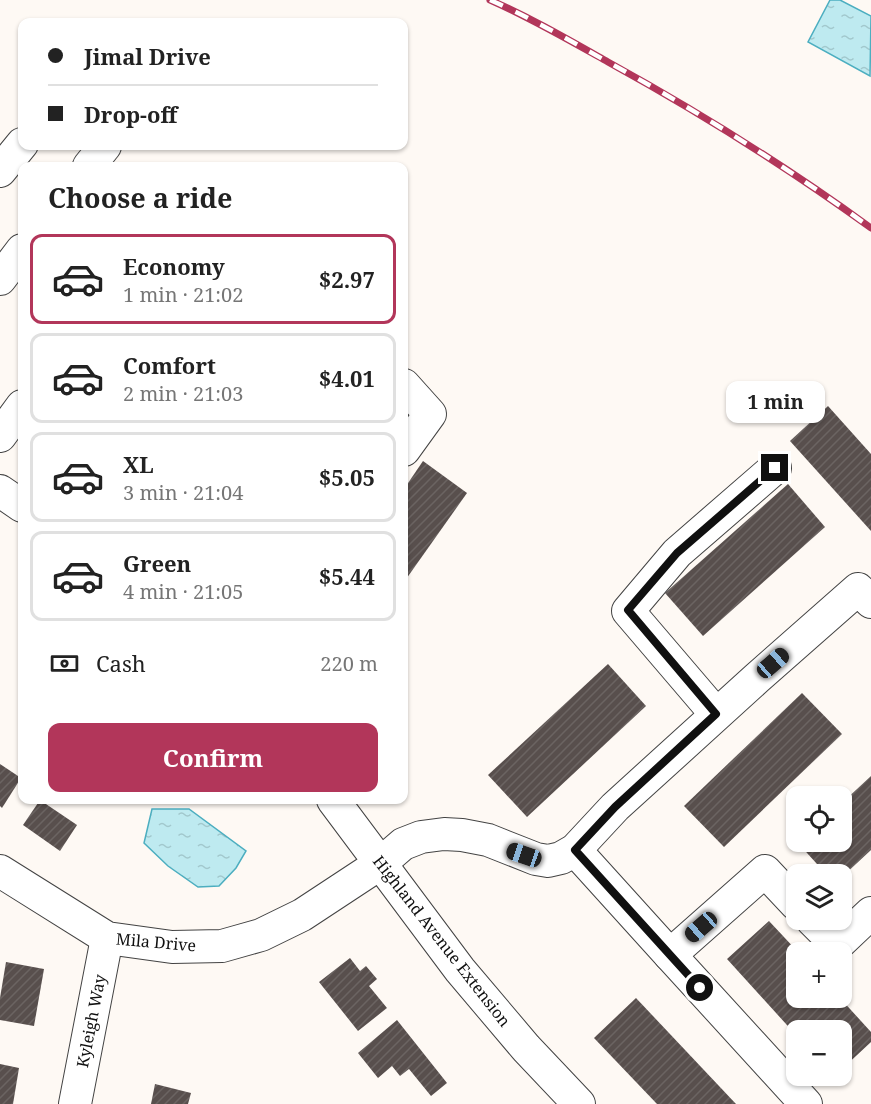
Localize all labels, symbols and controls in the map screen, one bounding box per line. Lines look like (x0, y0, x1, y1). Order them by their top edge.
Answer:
text: Jimal Drive (84, 41, 211, 71)
text: Drop-off (84, 99, 177, 129)
text: Choose a ride (48, 179, 233, 216)
text: Economy (123, 251, 225, 281)
icon: car (51, 252, 105, 306)
text: $2.97 (319, 264, 375, 294)
text: 1 min · 21:02 (123, 281, 243, 308)
text: Comfort (123, 350, 216, 380)
icon: car (51, 351, 105, 405)
text: $4.01 (319, 363, 375, 393)
text: 2 min · 21:03 (123, 380, 243, 407)
callout: 1 min (726, 381, 824, 423)
text: 1 min (747, 388, 804, 415)
text: XL (123, 449, 154, 479)
icon: car (51, 450, 105, 504)
route end (761, 454, 788, 481)
text: $5.05 (319, 462, 375, 492)
text: 3 min · 21:04 (123, 479, 243, 506)
text: Green (123, 548, 191, 578)
icon: car (51, 549, 105, 603)
text: $5.44 (319, 561, 375, 591)
text: 4 min · 21:05 (123, 578, 243, 605)
car (754, 644, 792, 682)
icon: cash (48, 647, 81, 680)
text: Cash (96, 648, 146, 678)
text: 220 m (320, 650, 378, 677)
button: Confirm (48, 723, 378, 792)
map controls (786, 786, 852, 1086)
button: locate (786, 786, 852, 852)
car (504, 841, 544, 869)
street label: Highland Avenue Extension (368, 851, 516, 1031)
button: layers (786, 864, 852, 930)
car (682, 908, 720, 946)
street label: Mila Drive (115, 928, 197, 956)
button: + (786, 942, 852, 1008)
street label: Kyleigh Way (71, 971, 111, 1070)
route start (686, 974, 713, 1001)
button: − (786, 1020, 852, 1086)

